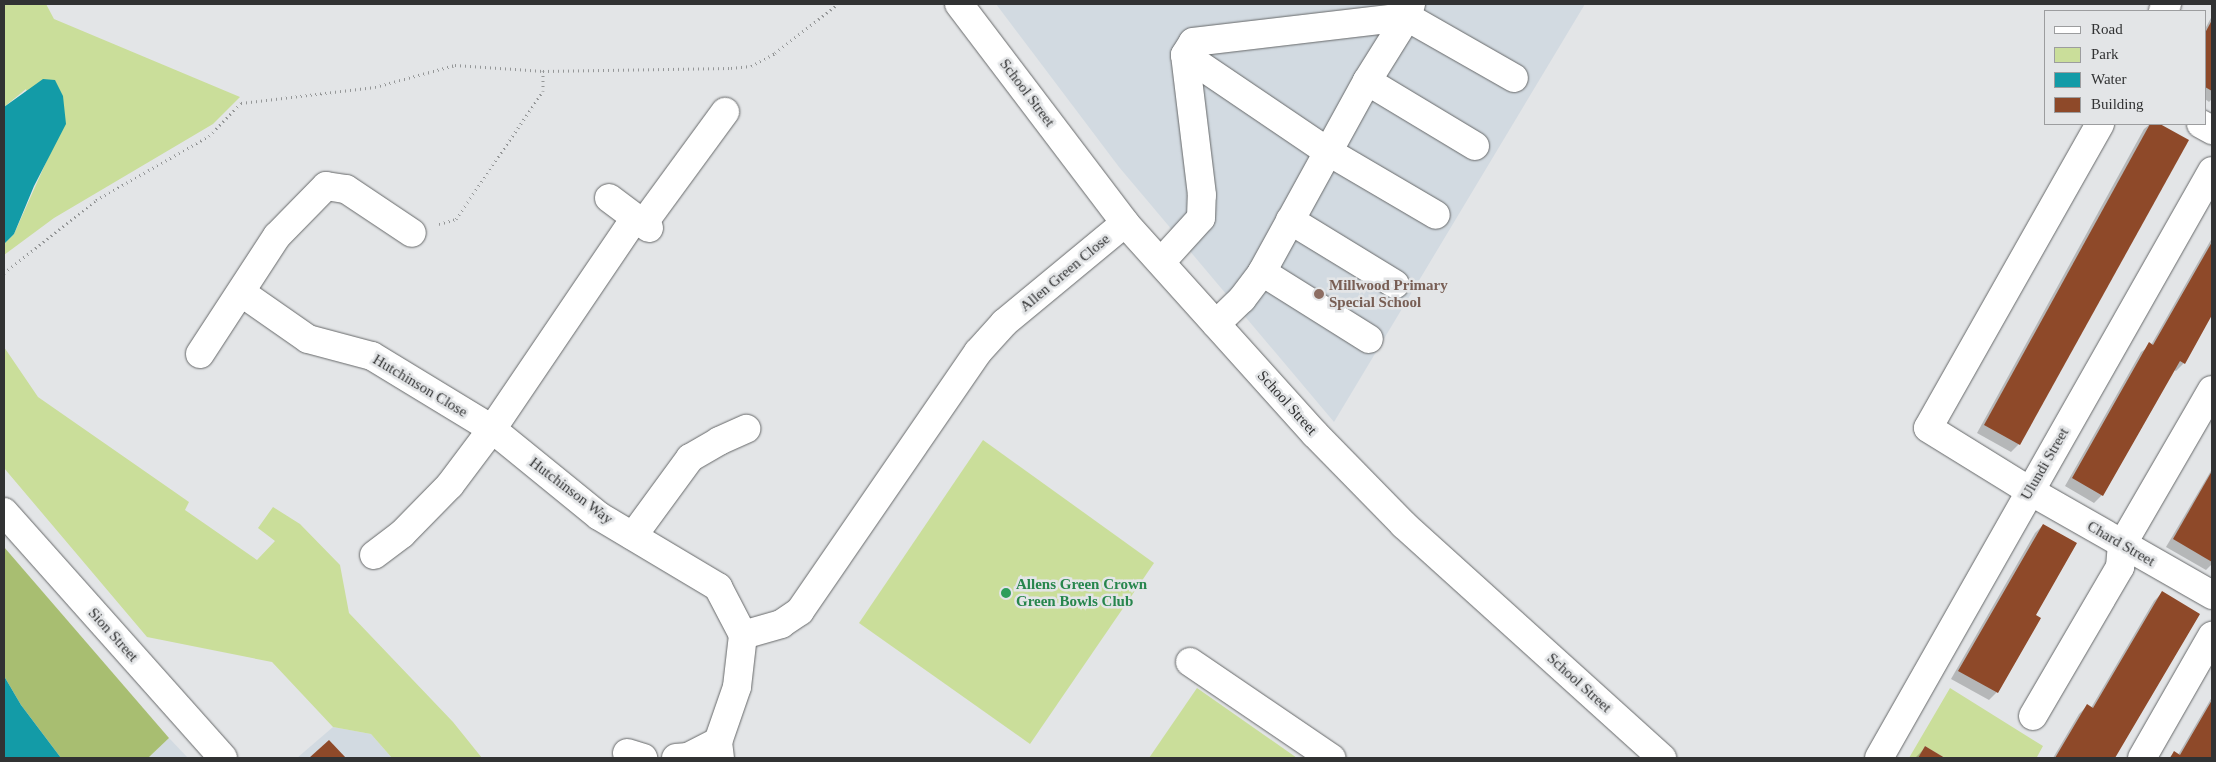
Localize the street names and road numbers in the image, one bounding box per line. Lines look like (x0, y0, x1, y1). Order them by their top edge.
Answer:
street label: School Street (996, 55, 1058, 131)
street label: Allen Green Close (1016, 230, 1114, 316)
street label: Hutchinson Close (369, 351, 471, 421)
street label: School Street (1253, 367, 1321, 439)
street label: Ulundi Street (2017, 425, 2073, 503)
street label: Hutchinson Way (526, 454, 616, 528)
street label: Chard Street (2084, 517, 2158, 571)
street label: Sion Street (84, 604, 142, 666)
street label: School Street (1543, 649, 1615, 717)

